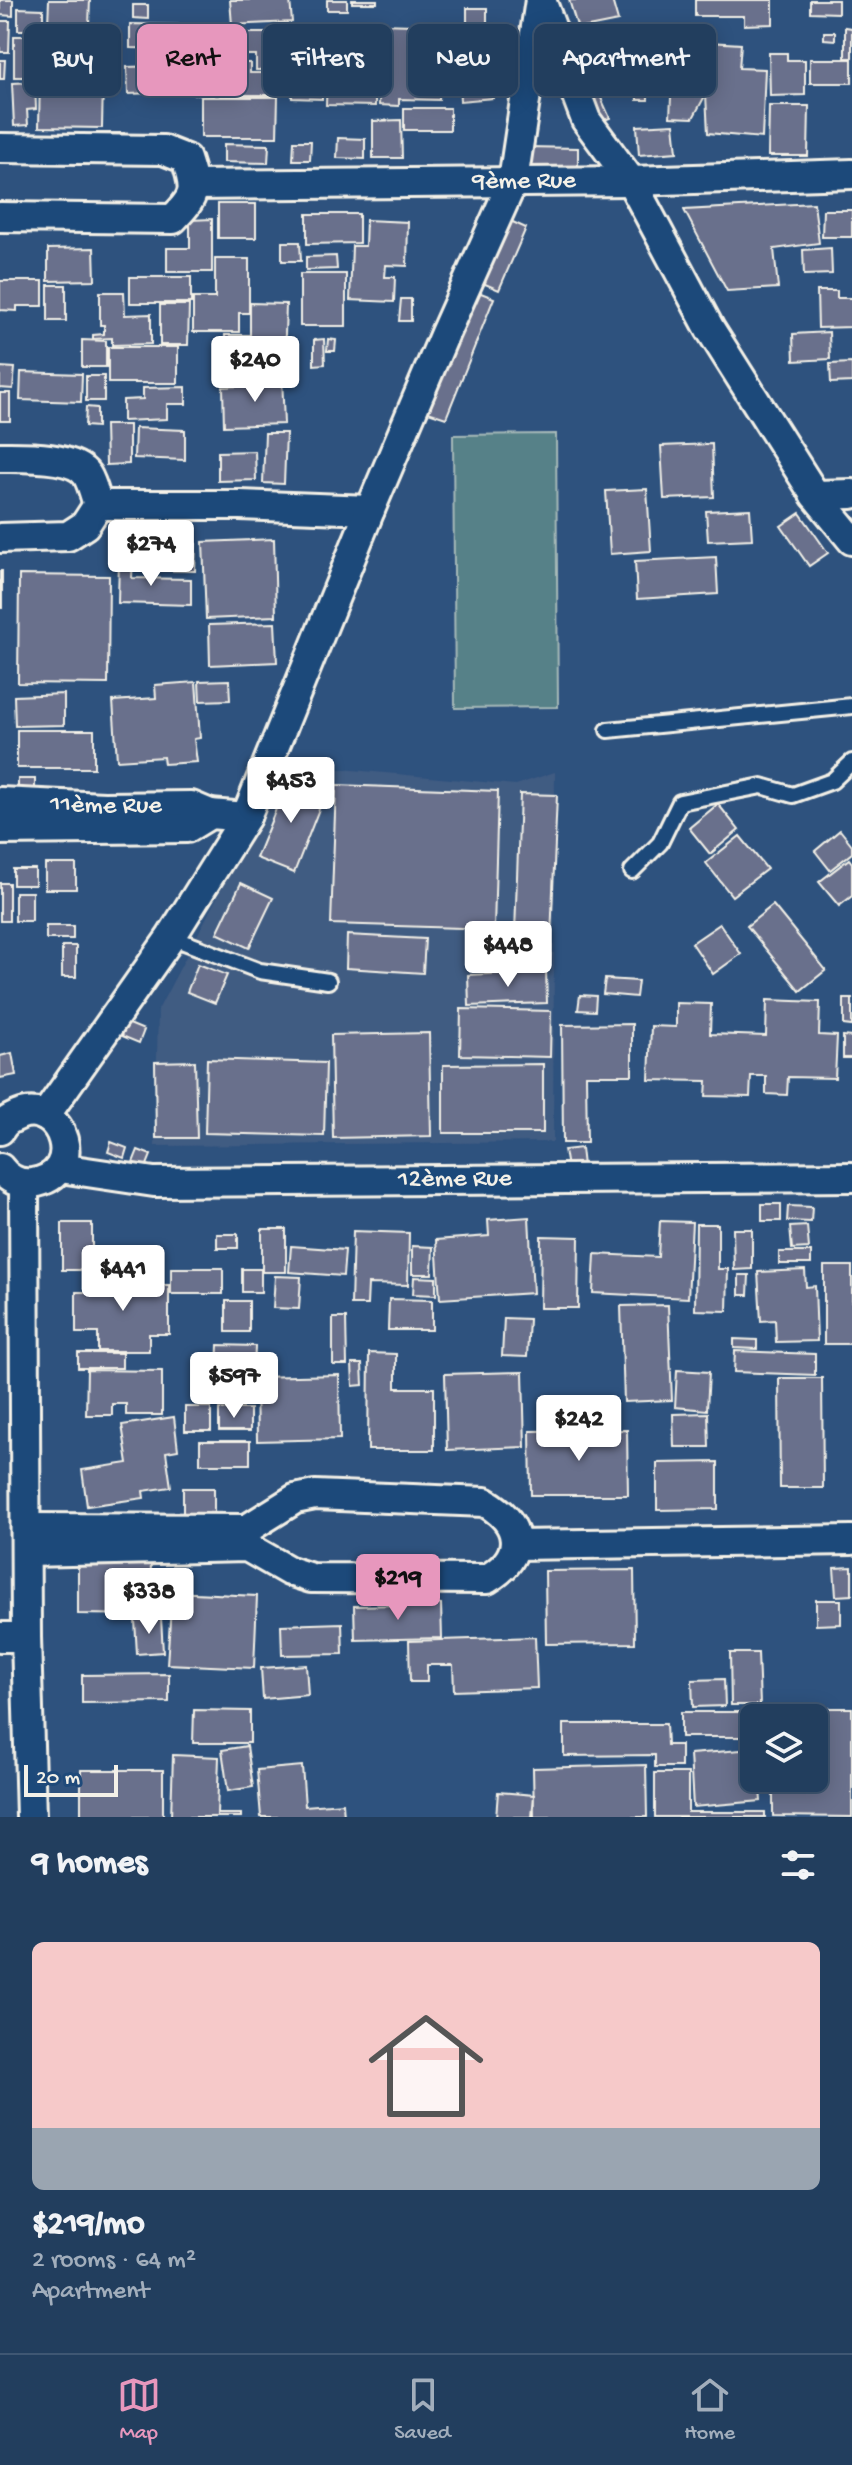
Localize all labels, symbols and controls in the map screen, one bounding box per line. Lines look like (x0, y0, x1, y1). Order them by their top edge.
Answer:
chip: Buy (24, 24, 121, 96)
chip: Rent (137, 24, 247, 96)
chip: Filters (263, 24, 392, 96)
chip: New (408, 24, 518, 96)
chip: Apartment (534, 24, 716, 96)
street label: 9ème Rue (471, 166, 577, 198)
pin: $240 (208, 336, 302, 404)
text: $240 (229, 346, 281, 377)
pin: $274 (104, 520, 198, 588)
text: $274 (126, 530, 176, 561)
pin: $453 (244, 757, 338, 825)
text: $453 (265, 767, 317, 798)
street label: 11ème Rue (48, 789, 162, 823)
pin: $448 (461, 921, 555, 989)
text: $448 (483, 931, 533, 962)
street label: 12ème Rue (397, 1164, 513, 1196)
pin: $441 (76, 1245, 170, 1313)
text: $441 (100, 1255, 146, 1286)
pin: $597 (187, 1352, 281, 1420)
text: $597 (208, 1362, 260, 1393)
pin: $242 (532, 1395, 626, 1463)
text: $242 (554, 1405, 604, 1436)
pin: $219 (351, 1554, 445, 1622)
text: $219 (374, 1564, 422, 1595)
pin: $338 (102, 1568, 196, 1636)
text: $338 (123, 1578, 175, 1609)
map controls (740, 1704, 828, 1792)
button: layers (740, 1704, 828, 1792)
scale bar (24, 1761, 118, 1797)
text: 20 m (36, 1766, 80, 1792)
icon: filters (776, 1843, 820, 1887)
text: 9 homes (32, 1845, 147, 1885)
icon: home (354, 1994, 498, 2138)
text: $219/mo (32, 2206, 145, 2246)
text: 2 rooms · 64 m² (32, 2246, 196, 2277)
text: Apartment (32, 2277, 149, 2308)
tab: Map (117, 2373, 161, 2447)
tab: Saved (394, 2373, 451, 2447)
tab: Home (684, 2373, 735, 2447)

